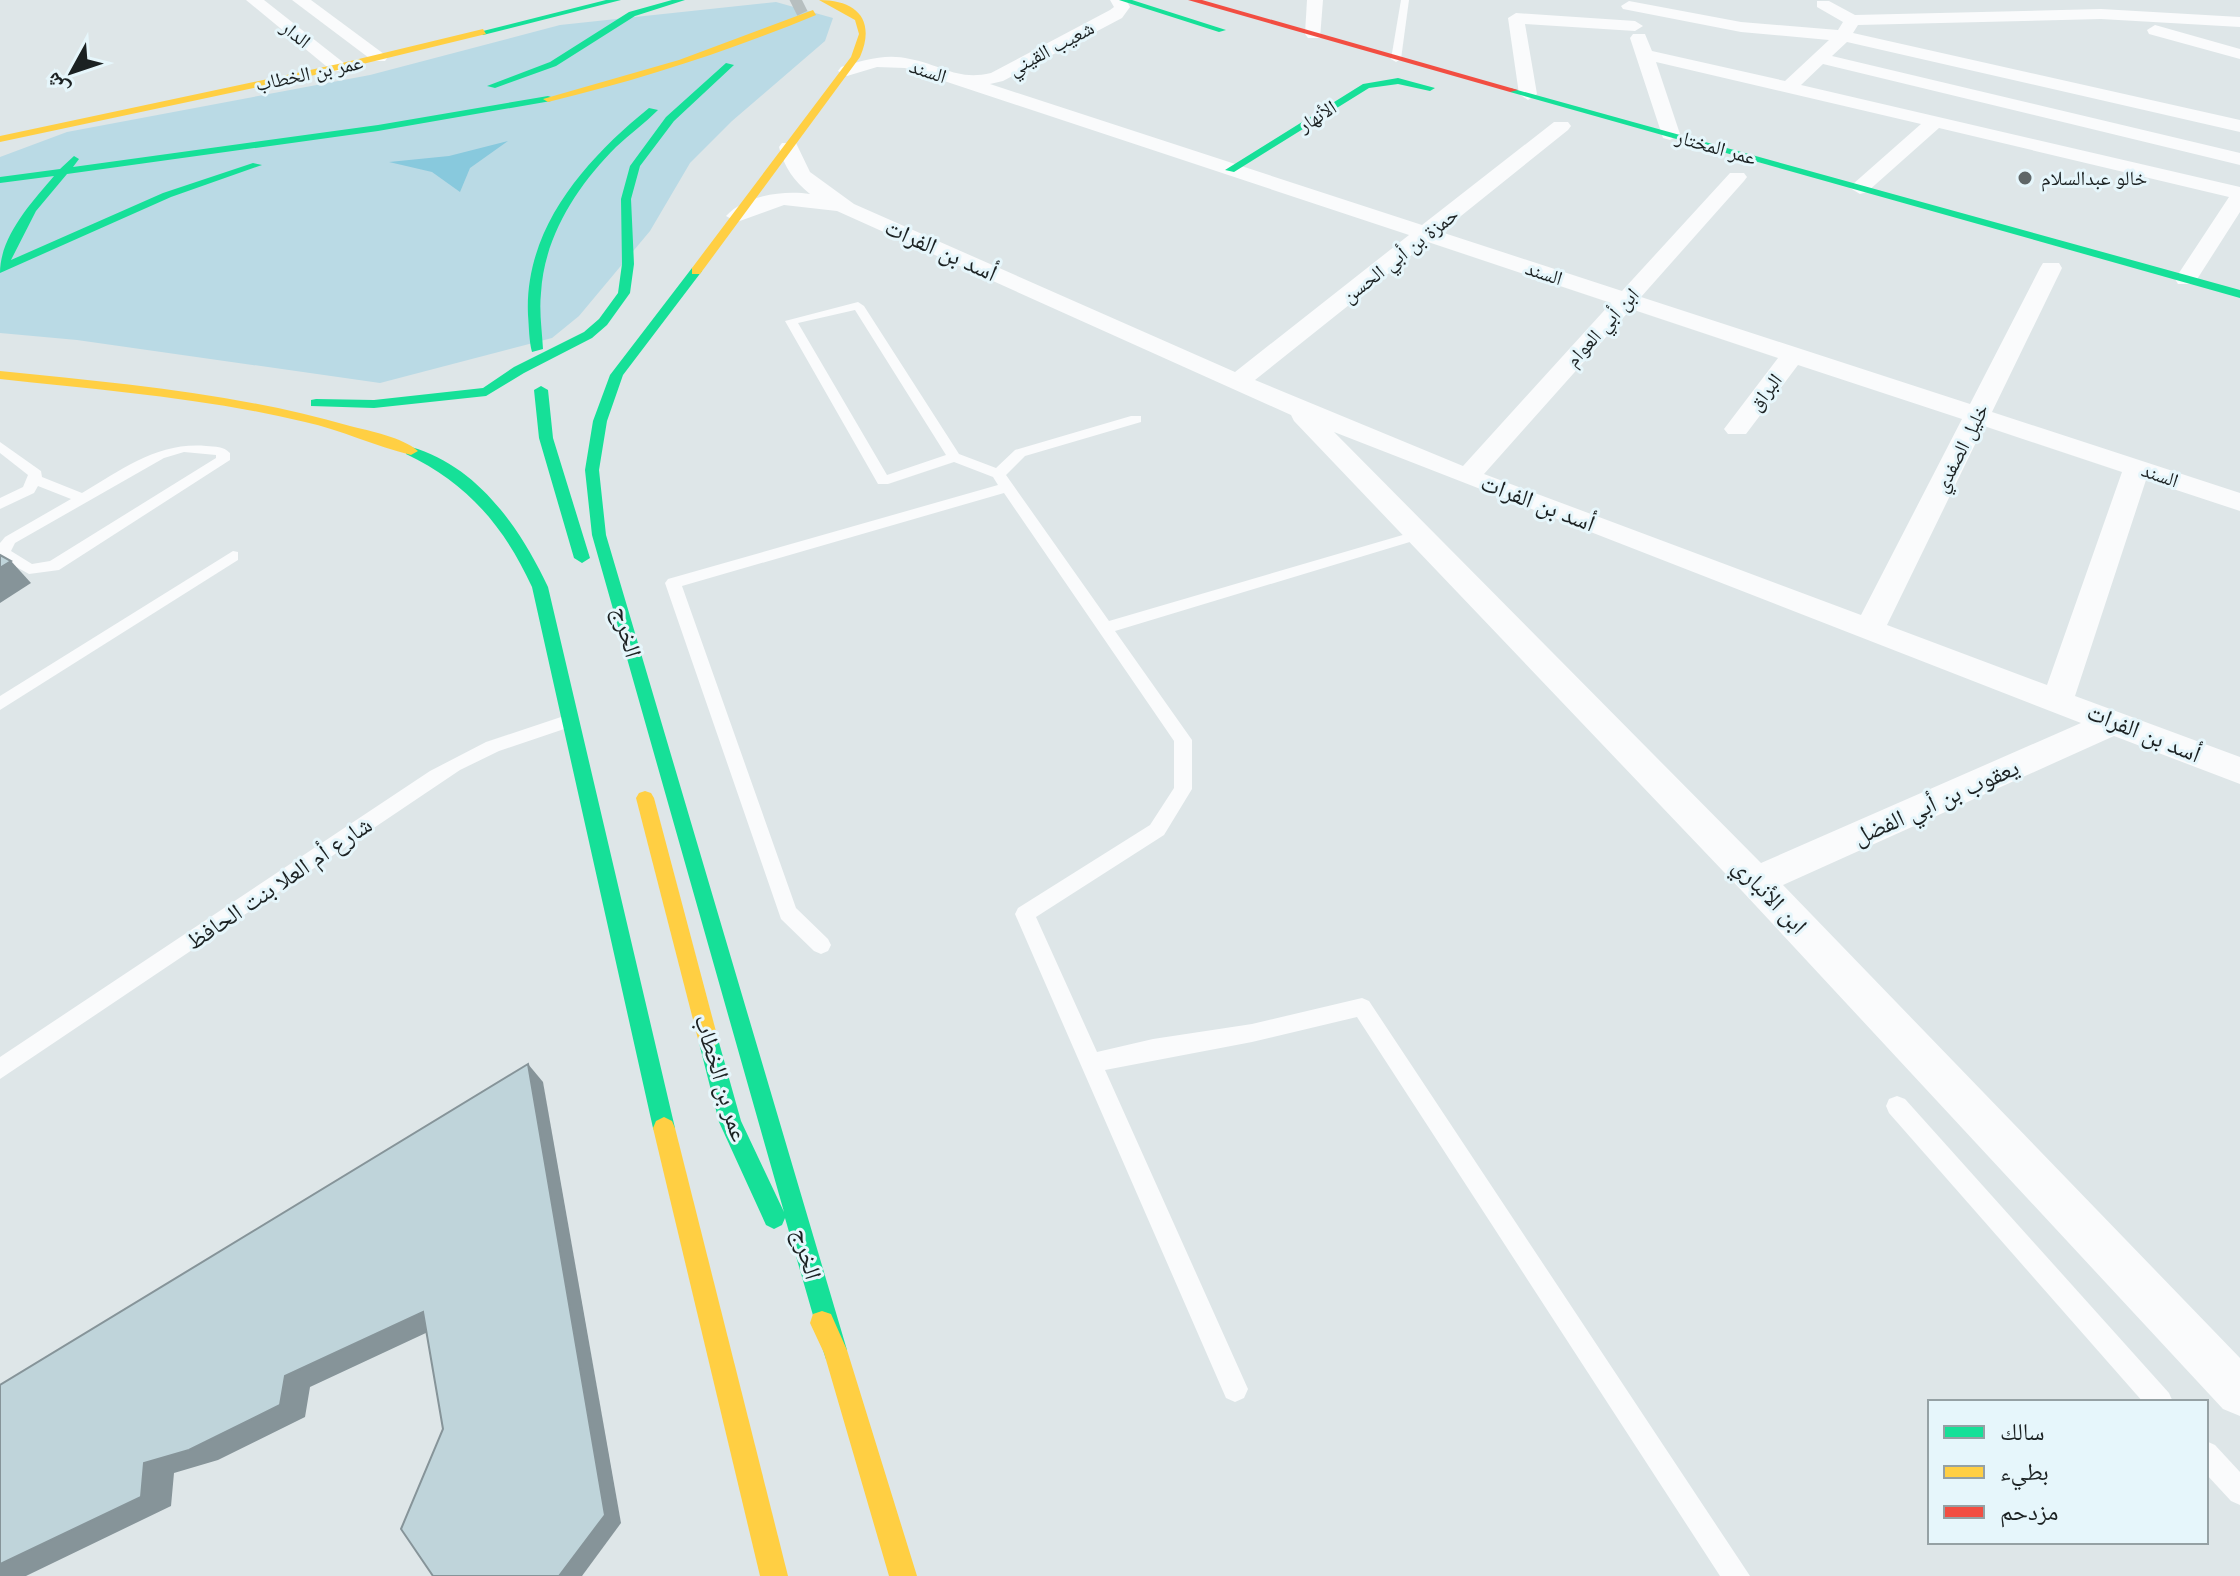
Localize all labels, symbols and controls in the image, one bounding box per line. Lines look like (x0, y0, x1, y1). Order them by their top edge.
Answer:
street label: الدار (275, 13, 317, 54)
street label: شعيب القيني (1003, 14, 1100, 84)
north arrow (32, 32, 112, 112)
street label: عمر بن الخطاب (253, 48, 365, 97)
street label: السند (906, 52, 950, 89)
text: ش (37, 67, 75, 104)
street label: الأنهار (1291, 93, 1341, 138)
street label: عمر المختار (1672, 122, 1759, 171)
place label: خالو عبدالسلام (2041, 164, 2148, 192)
marker: خالو عبدالسلام (2016, 169, 2034, 187)
street label: حمزة بن أبي الحسن (1336, 200, 1466, 311)
street label: أسد بن الفرات (880, 209, 1003, 288)
street label: السند (1522, 254, 1566, 291)
street label: ابن أبي العوام (1559, 281, 1647, 374)
street label: البراق (1742, 367, 1788, 416)
street label: خليل الصفدي (1927, 399, 1997, 498)
street label: السند (2138, 456, 2182, 493)
street label: أسد بن الفرات (1477, 465, 1600, 539)
street label: الخرج (605, 602, 651, 661)
street label: أسد بن الفرات (2083, 694, 2206, 769)
street label: يعقوب بن أبي الفضل (1847, 749, 2025, 856)
street label: شارع أم العلا بنت الحافظ (178, 807, 378, 957)
street label: ابن الأنباري (1723, 850, 1816, 943)
street label: عمر بن الخطاب (687, 1010, 757, 1145)
street label: الخرج (785, 1224, 831, 1283)
legend (1928, 1400, 2208, 1544)
text: سالك (2000, 1414, 2045, 1447)
text: بطيء (2000, 1454, 2049, 1491)
text: مزدحم (2000, 1494, 2059, 1528)

